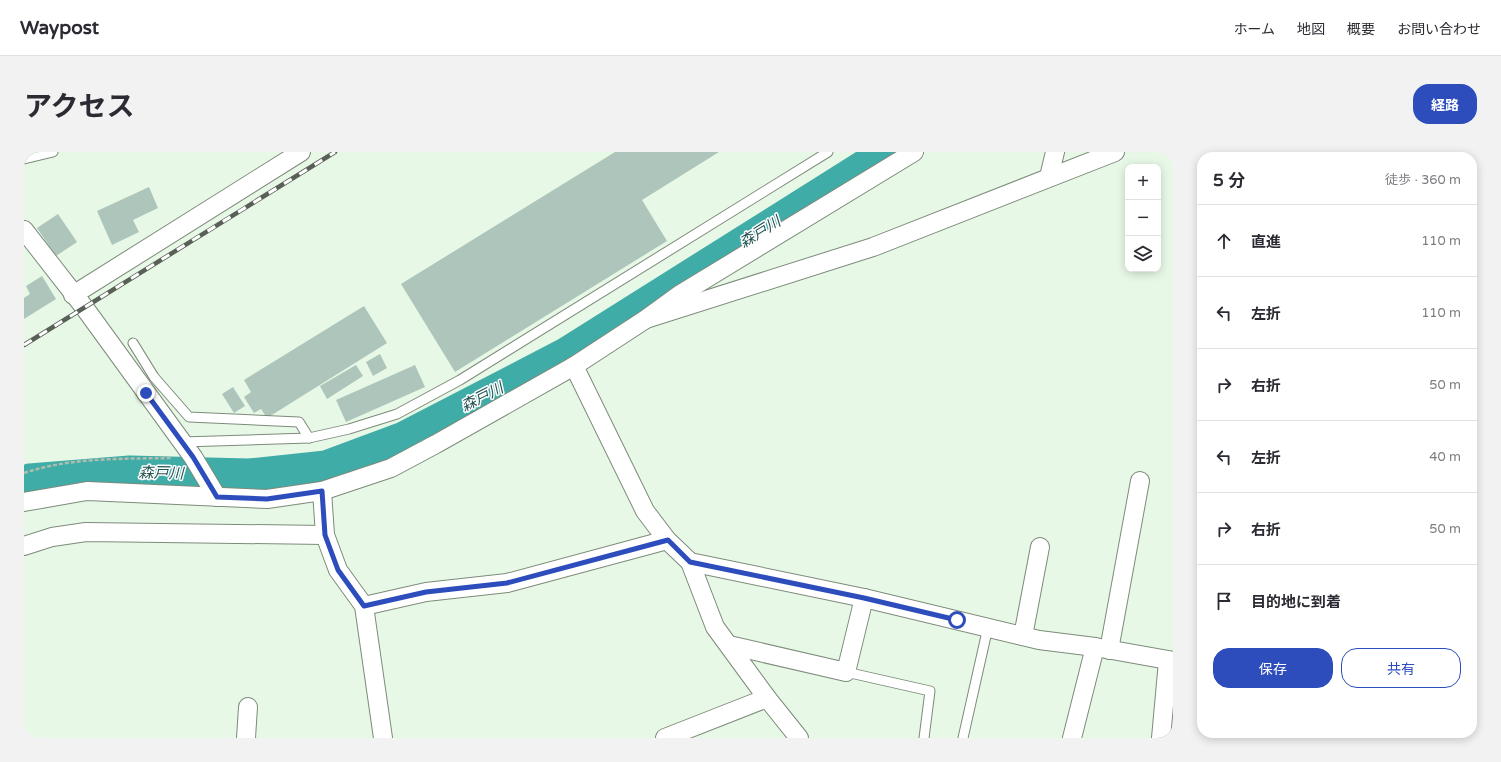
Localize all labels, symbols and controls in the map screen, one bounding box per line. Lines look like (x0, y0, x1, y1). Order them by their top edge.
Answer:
text: Waypost (20, 17, 99, 39)
text: ホーム (1233, 21, 1275, 38)
text: 地図 (1297, 21, 1325, 38)
text: 概要 (1347, 21, 1375, 38)
text: お問い合わせ (1397, 21, 1481, 38)
button: 経路 (1413, 84, 1477, 124)
text: アクセス (24, 90, 135, 124)
map controls (1125, 164, 1161, 272)
button: + (1125, 164, 1161, 200)
text: 5 分 (1213, 170, 1245, 191)
text: 徒歩 · 360 m (1385, 172, 1461, 188)
button: − (1125, 200, 1161, 236)
water label: 森戸川 (736, 211, 786, 252)
icon: ahead (1213, 230, 1235, 252)
text: 直進 (1251, 233, 1281, 251)
text: 110 m (1421, 233, 1461, 249)
button: layers (1125, 236, 1161, 272)
icon: left (1213, 302, 1235, 324)
text: 左折 (1251, 305, 1281, 323)
text: 110 m (1421, 305, 1461, 321)
icon: right (1213, 374, 1235, 396)
text: 右折 (1251, 377, 1281, 395)
text: 50 m (1429, 377, 1461, 393)
water label: 森戸川 (458, 378, 508, 415)
route end (137, 384, 155, 402)
icon: left (1213, 446, 1235, 468)
text: 左折 (1251, 449, 1281, 467)
text: 40 m (1429, 449, 1461, 465)
water label: 森戸川 (138, 464, 186, 482)
icon: right (1213, 518, 1235, 540)
text: 右折 (1251, 521, 1281, 539)
text: 50 m (1429, 521, 1461, 537)
icon: arrive (1213, 590, 1235, 612)
text: 目的地に到着 (1251, 593, 1341, 611)
route start (948, 611, 966, 629)
button: 保存 (1213, 648, 1333, 688)
button: 共有 (1341, 648, 1461, 688)

